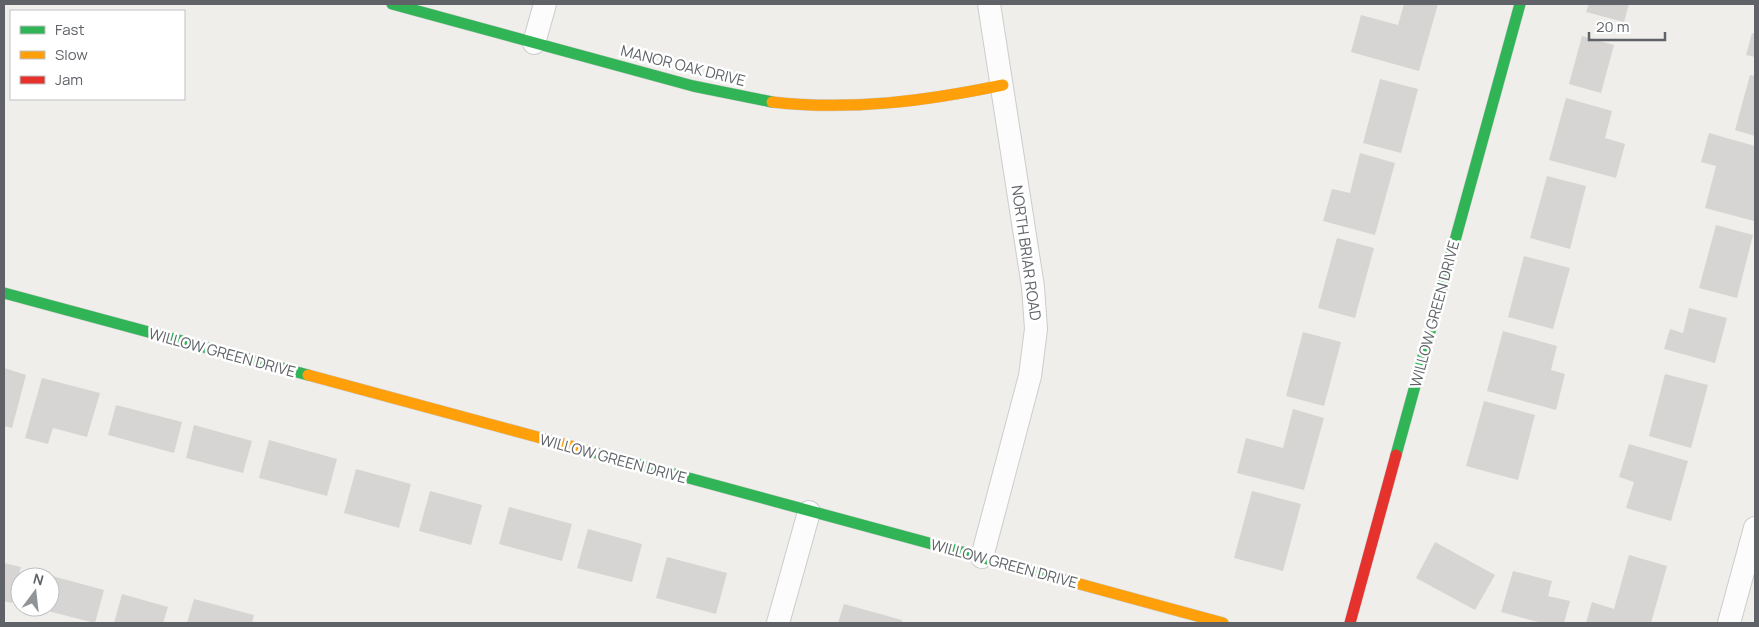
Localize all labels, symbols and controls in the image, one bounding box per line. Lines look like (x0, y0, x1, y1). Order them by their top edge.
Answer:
legend (10, 10, 185, 100)
scale bar (1589, 10, 1665, 42)
text: 20 m (1596, 16, 1629, 37)
text: Fast (55, 19, 84, 40)
street label: MANOR OAK DRIVE (618, 40, 748, 91)
text: Slow (55, 44, 88, 65)
text: Jam (55, 69, 83, 90)
street label: NORTH BRIAR ROAD (1007, 184, 1046, 322)
street label: WILLOW GREEN DRIVE (1405, 238, 1464, 390)
street label: WILLOW GREEN DRIVE (146, 323, 298, 382)
street label: WILLOW GREEN DRIVE (537, 429, 689, 488)
street label: WILLOW GREEN DRIVE (928, 534, 1080, 593)
north arrow (10, 567, 60, 617)
text: N (31, 568, 46, 589)

